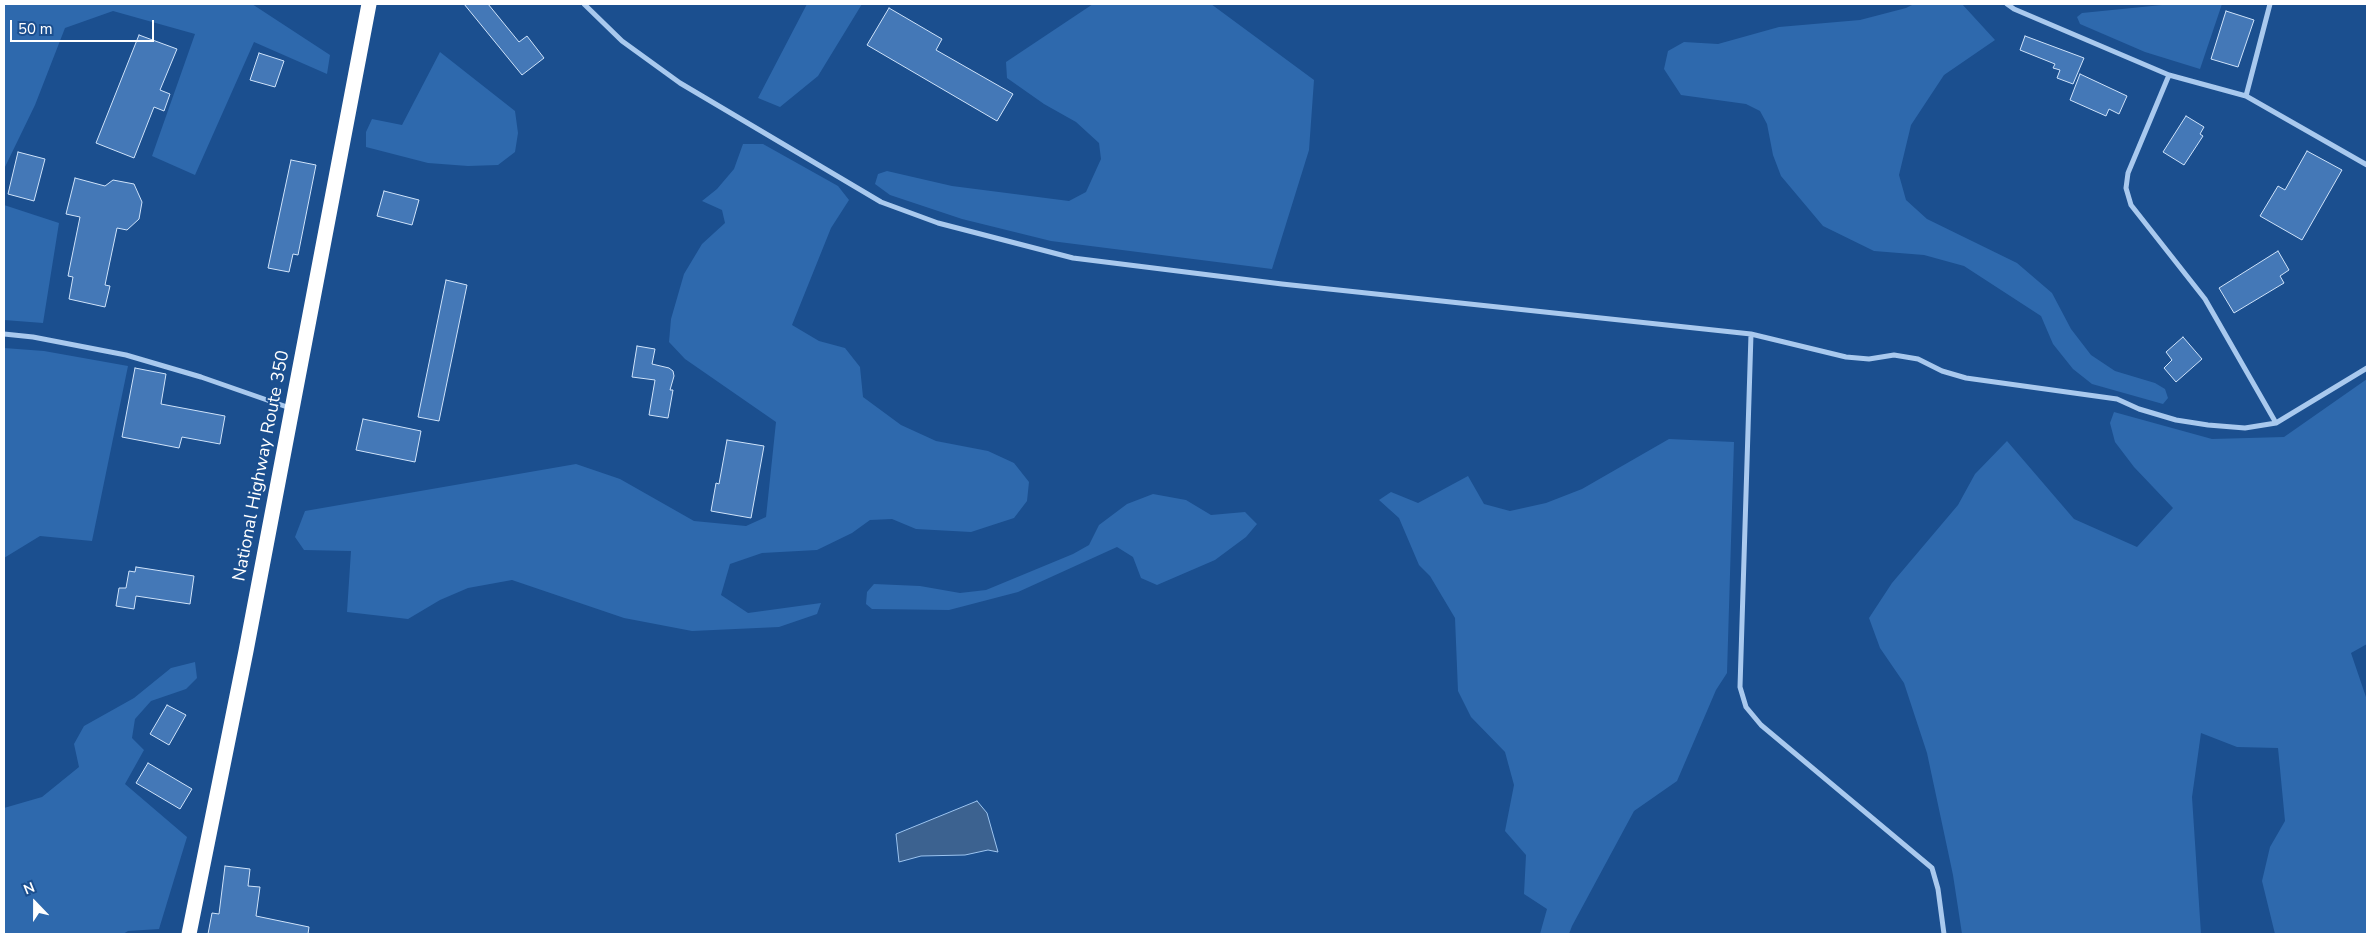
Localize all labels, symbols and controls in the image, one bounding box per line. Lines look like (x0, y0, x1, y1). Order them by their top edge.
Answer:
scale bar (12, 10, 156, 42)
text: 50 m (18, 19, 53, 39)
street label: National Highway Route 350 (229, 349, 295, 583)
north arrow (10, 878, 60, 928)
text: N (21, 878, 38, 899)

